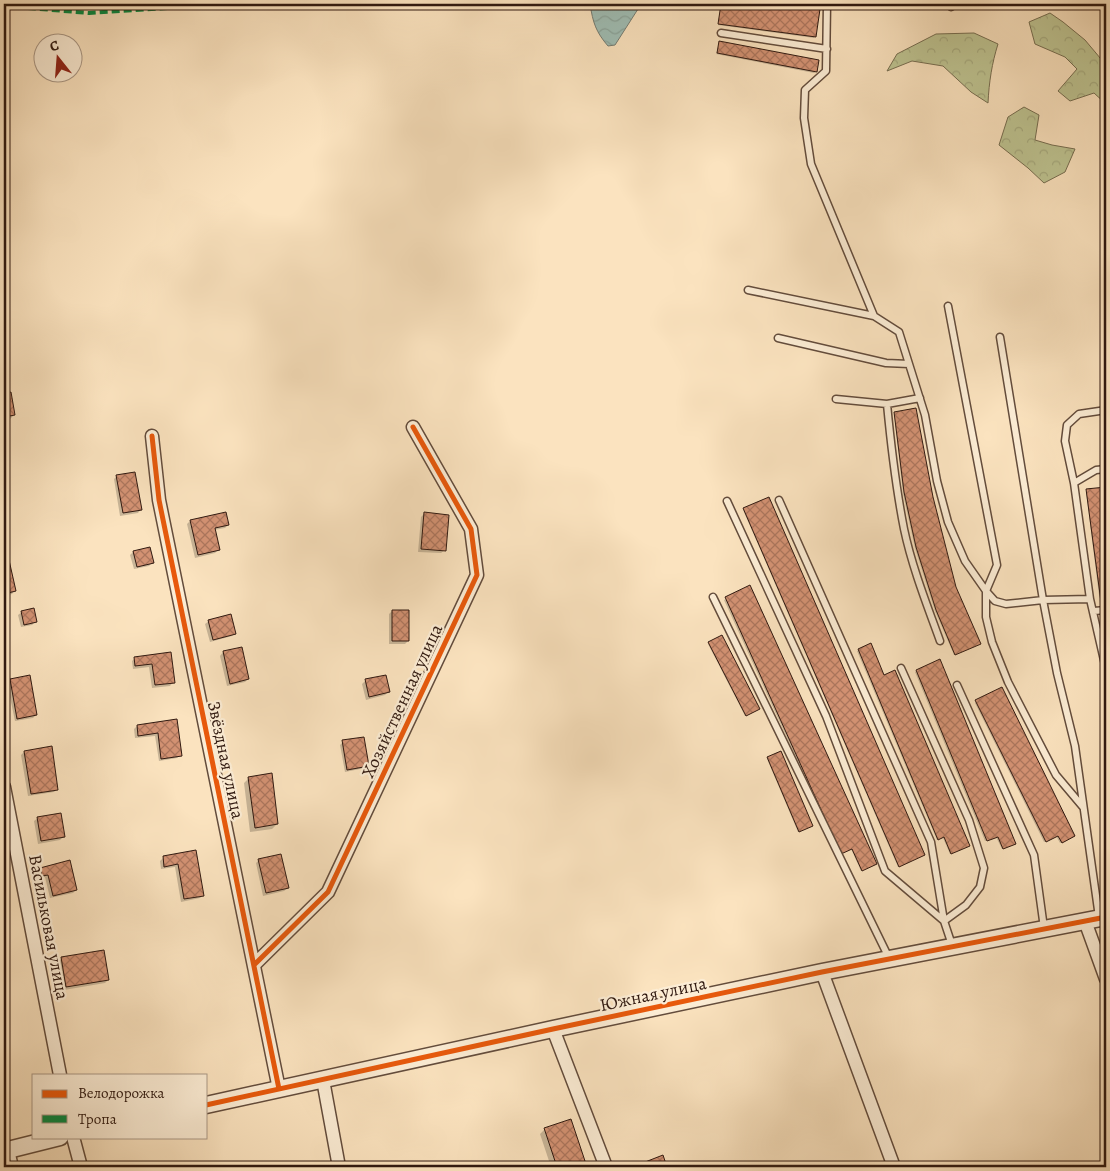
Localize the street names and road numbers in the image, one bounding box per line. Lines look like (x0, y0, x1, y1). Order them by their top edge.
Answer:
street label: Хозяйственная улица (356, 619, 449, 782)
street label: Звёздная улица (202, 699, 250, 822)
street label: Васильковая улица (23, 852, 75, 1002)
street label: Южная улица (597, 971, 709, 1017)

